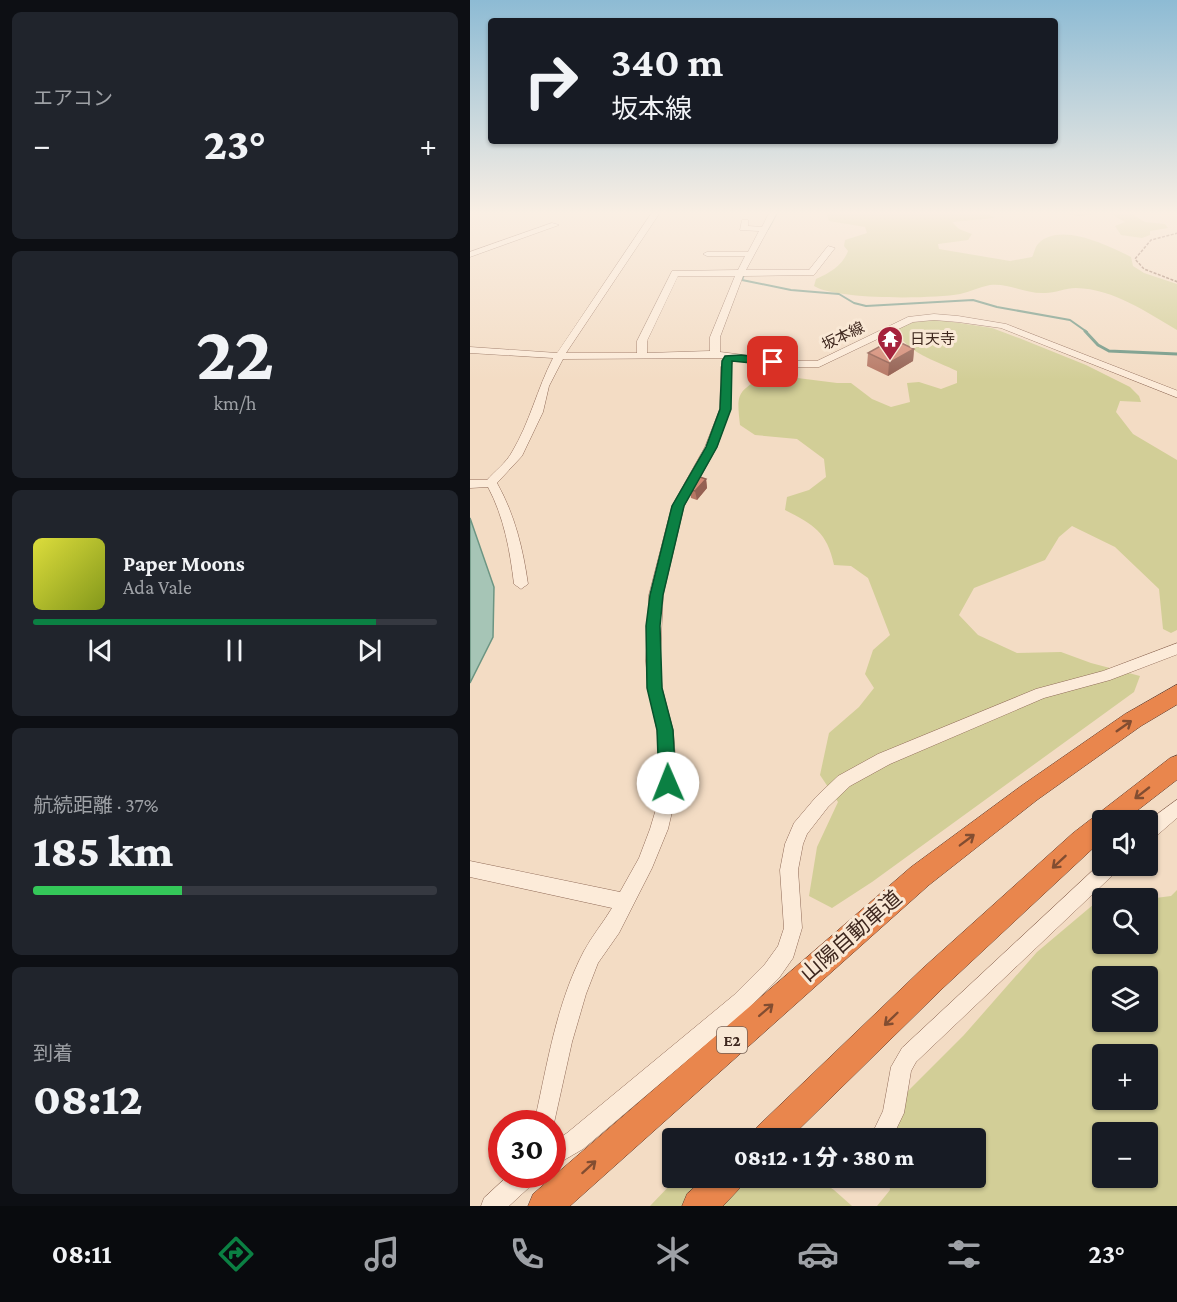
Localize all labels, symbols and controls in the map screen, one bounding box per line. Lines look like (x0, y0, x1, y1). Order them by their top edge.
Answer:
text: 340 m (611, 38, 723, 85)
icon: right (512, 42, 590, 120)
text: エアコン (33, 87, 113, 109)
text: 坂本線 (611, 94, 692, 124)
text: 23° (204, 119, 266, 169)
text: − (33, 126, 50, 163)
text: + (420, 126, 437, 163)
text: 22 (196, 309, 274, 396)
street label: 坂本線 (819, 319, 867, 353)
temple icon: 日天寺 (875, 324, 905, 362)
place label: 日天寺 (910, 331, 955, 347)
pin (747, 336, 798, 387)
icon: arrive (756, 345, 789, 378)
text: km/h (213, 392, 257, 414)
text: Paper Moons (123, 551, 245, 576)
text: Ada Vale (123, 576, 192, 598)
icon: previous (84, 634, 117, 667)
icon: pause (218, 634, 251, 667)
icon: next (353, 634, 386, 667)
one-way arrow (1116, 720, 1132, 732)
position arrow (636, 751, 700, 815)
one-way arrow (1135, 786, 1151, 799)
text: 航続距離 · 37% (33, 794, 159, 816)
map controls (1092, 810, 1158, 1188)
button: sound (1092, 810, 1158, 876)
text: 185 km (33, 826, 173, 876)
one-way arrow (958, 834, 974, 847)
one-way arrow (1051, 855, 1066, 869)
street label: 山陽自動車道 (796, 886, 906, 986)
button: search (1092, 888, 1158, 954)
button: layers (1092, 966, 1158, 1032)
one-way arrow (759, 1003, 774, 1017)
one-way arrow (884, 1011, 899, 1026)
road number: E2 (717, 1027, 747, 1053)
text: 到着 (33, 1042, 73, 1064)
button: + (1092, 1044, 1158, 1110)
text: 08:12 (33, 1074, 143, 1124)
speed limit sign: 30 (488, 1110, 566, 1188)
button: − (1092, 1122, 1158, 1188)
text: 08:12 · 1 分 · 380 m (734, 1145, 914, 1170)
one-way arrow (581, 1160, 596, 1174)
icon: directions (215, 1233, 257, 1275)
icon: music (361, 1233, 403, 1275)
icon: phone (506, 1233, 548, 1275)
icon: climate (652, 1233, 694, 1275)
icon: car (797, 1233, 839, 1275)
icon: filters (943, 1233, 985, 1275)
text: 08:11 (52, 1239, 112, 1269)
text: 23° (1088, 1239, 1125, 1269)

